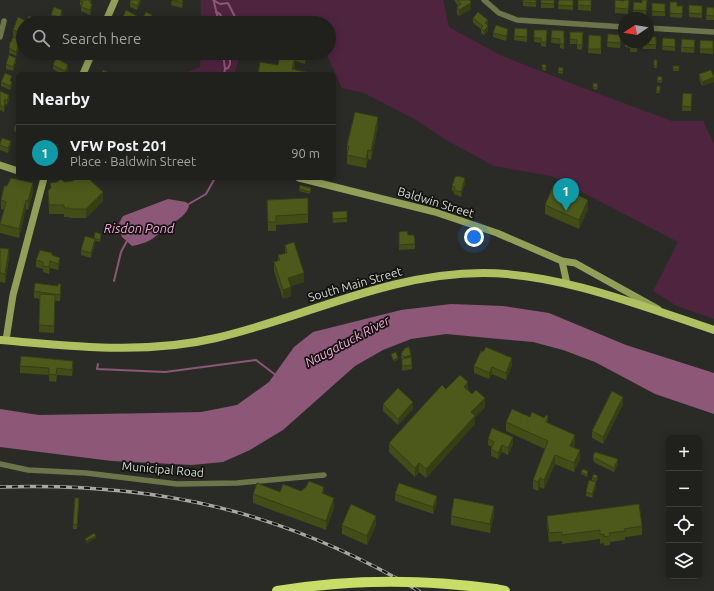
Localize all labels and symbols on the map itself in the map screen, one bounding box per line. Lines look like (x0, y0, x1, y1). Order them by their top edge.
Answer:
north arrow (618, 12, 654, 48)
pin: 1 (553, 178, 579, 211)
street label: Baldwin Street (396, 184, 476, 220)
water label: Risdon Pond (104, 221, 175, 235)
your location (464, 227, 484, 247)
street label: South Main Street (307, 264, 404, 304)
water label: Naugatuck River (302, 312, 393, 369)
street label: Municipal Road (121, 459, 205, 479)

